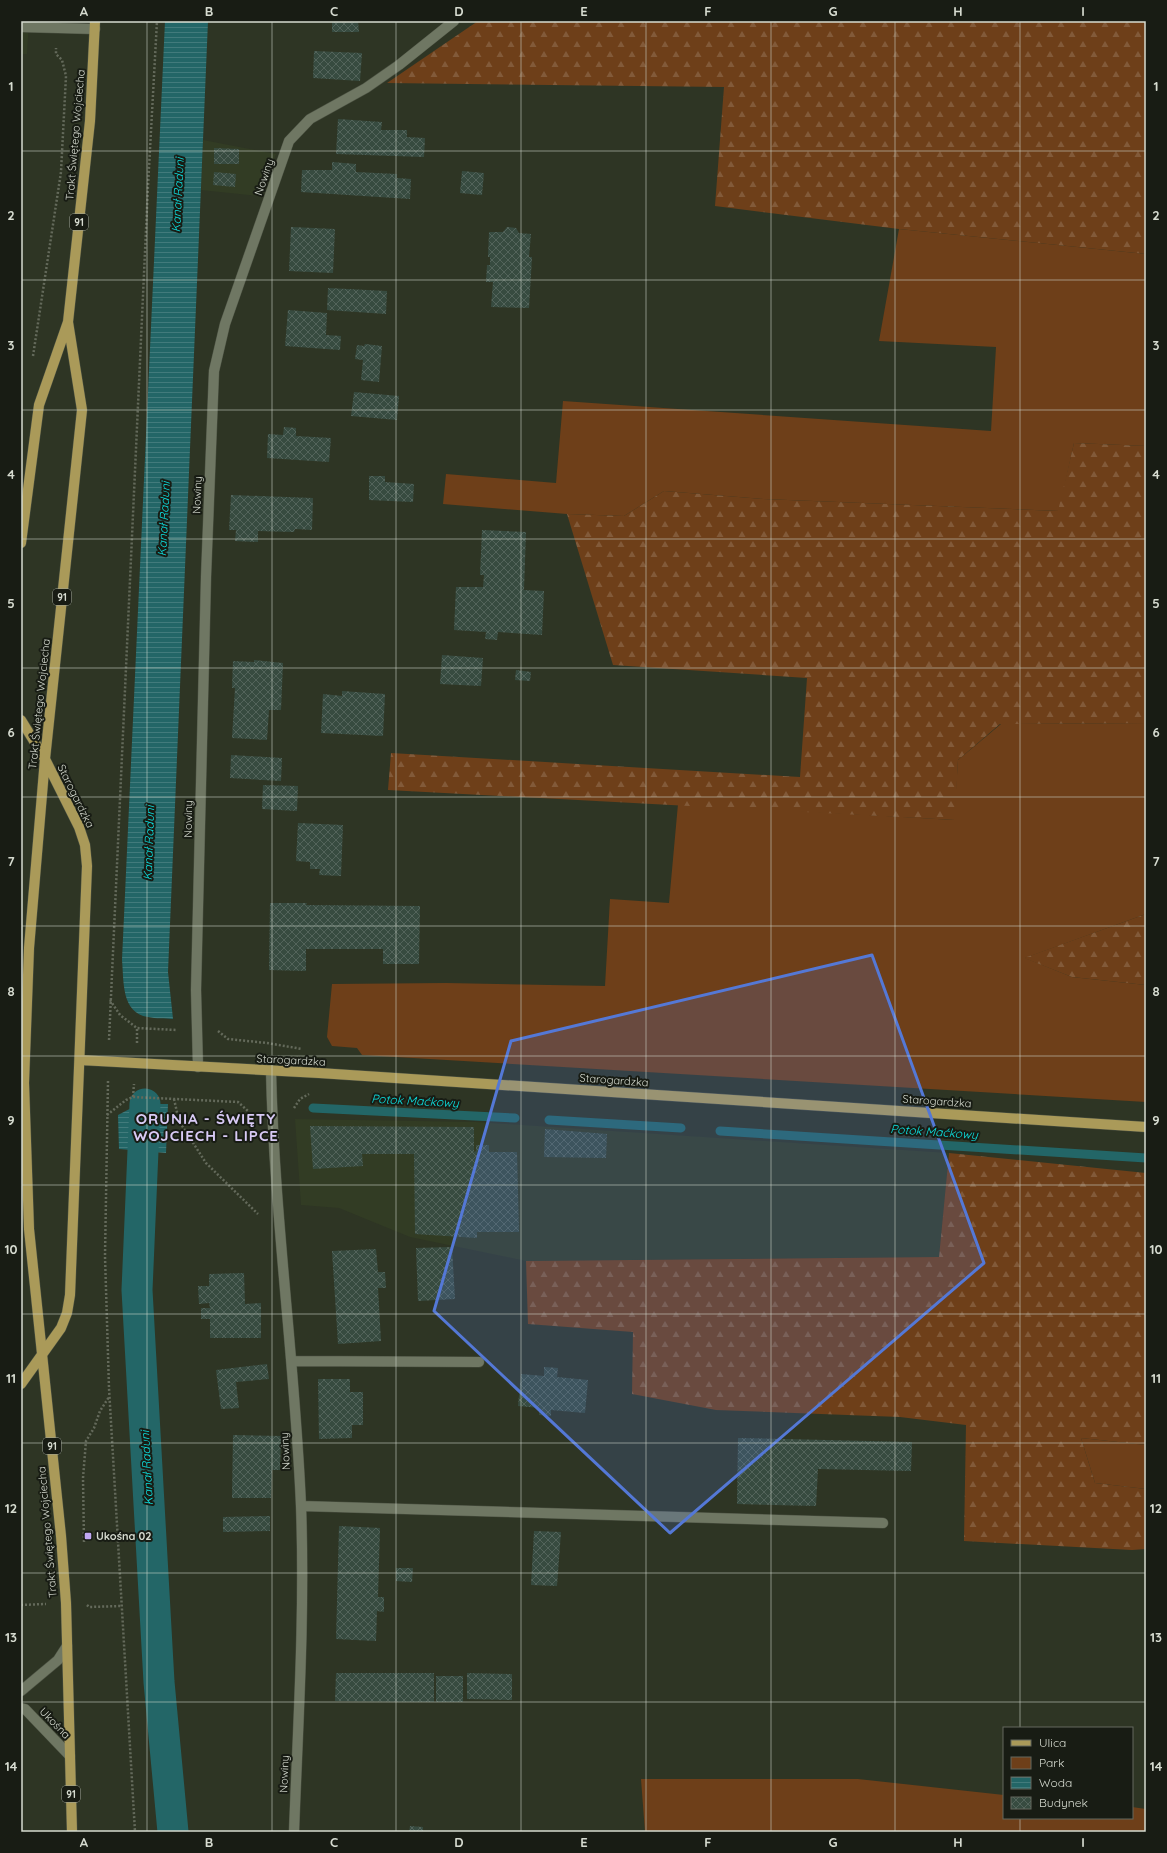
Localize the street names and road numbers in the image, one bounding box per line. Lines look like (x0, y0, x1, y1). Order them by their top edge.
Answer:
street label: Trakt Świętego Wojciecha (62, 69, 88, 201)
street label: Nowiny (251, 157, 277, 197)
road number: 91 (70, 214, 88, 230)
street label: Nowiny (189, 476, 205, 514)
road number: 91 (53, 589, 71, 605)
street label: Trakt Świętego Wojciecha (25, 638, 53, 770)
street label: Starogardzka (55, 762, 97, 830)
street label: Nowiny (181, 800, 195, 838)
street label: Starogardzka (256, 1051, 326, 1069)
street label: Starogardzka (579, 1071, 649, 1089)
street label: Starogardzka (902, 1092, 972, 1110)
street label: Nowiny (277, 1432, 293, 1470)
road number: 91 (43, 1438, 61, 1454)
street label: Trakt Świętego Wojciecha (34, 1466, 60, 1598)
street label: Ukośna (37, 1704, 73, 1742)
street label: Nowiny (276, 1755, 292, 1793)
road number: 91 (62, 1786, 80, 1802)

